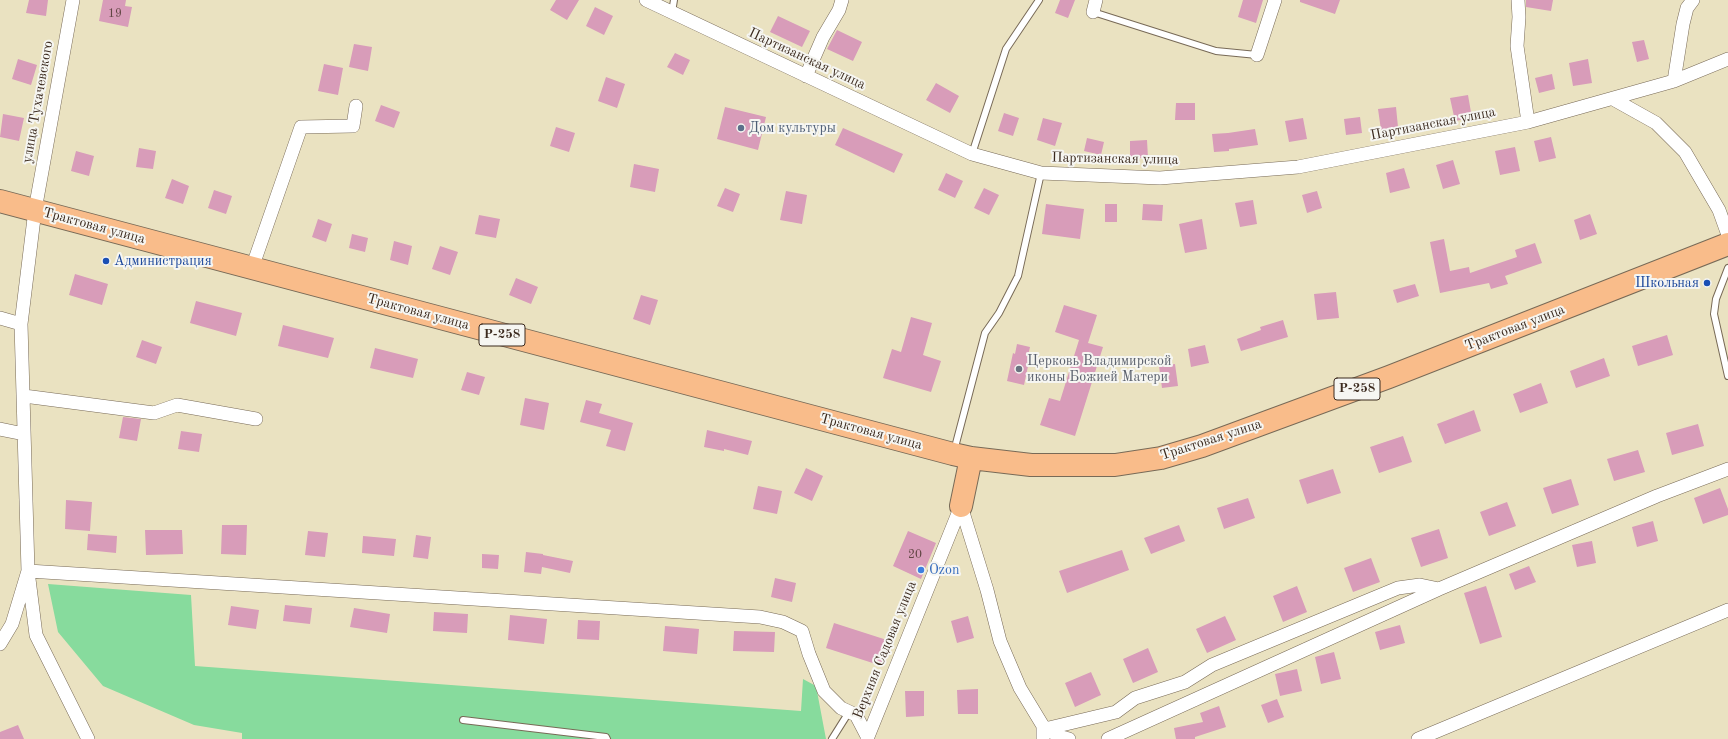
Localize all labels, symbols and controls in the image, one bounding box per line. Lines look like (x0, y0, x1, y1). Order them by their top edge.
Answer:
house number: 19 (108, 7, 122, 21)
street label: Партизанская улица (746, 25, 868, 93)
street label: улица Тухачевского (19, 40, 57, 164)
street label: Партизанская улица (1369, 104, 1497, 144)
place label: Дом культуры (749, 120, 836, 136)
marker: Дом культуры (736, 123, 746, 133)
street label: Партизанская улица (1051, 149, 1179, 169)
street label: Трактовая улица (41, 204, 147, 248)
place label: Администрация (114, 253, 212, 269)
marker: Администрация (101, 256, 111, 266)
place label: Школьная (1635, 275, 1699, 291)
marker: Школьная (1702, 278, 1712, 288)
street label: Трактовая улица (365, 290, 471, 334)
street label: Трактовая улица (1463, 301, 1567, 355)
road number: Р-258 (479, 324, 525, 346)
place label: Церковь Владимирской иконы Божией Матери (1027, 353, 1172, 386)
marker: Церковь Владимирской иконы Божией Матери (1014, 364, 1024, 374)
road number: Р-258 (1334, 378, 1380, 400)
street label: Трактовая улица (818, 410, 924, 454)
street label: Трактовая улица (1158, 416, 1264, 464)
house number: 20 (908, 548, 922, 562)
place label: Ozon (929, 562, 959, 578)
marker: Ozon (916, 565, 926, 575)
street label: Верхняя Садовая улица (850, 579, 920, 721)

